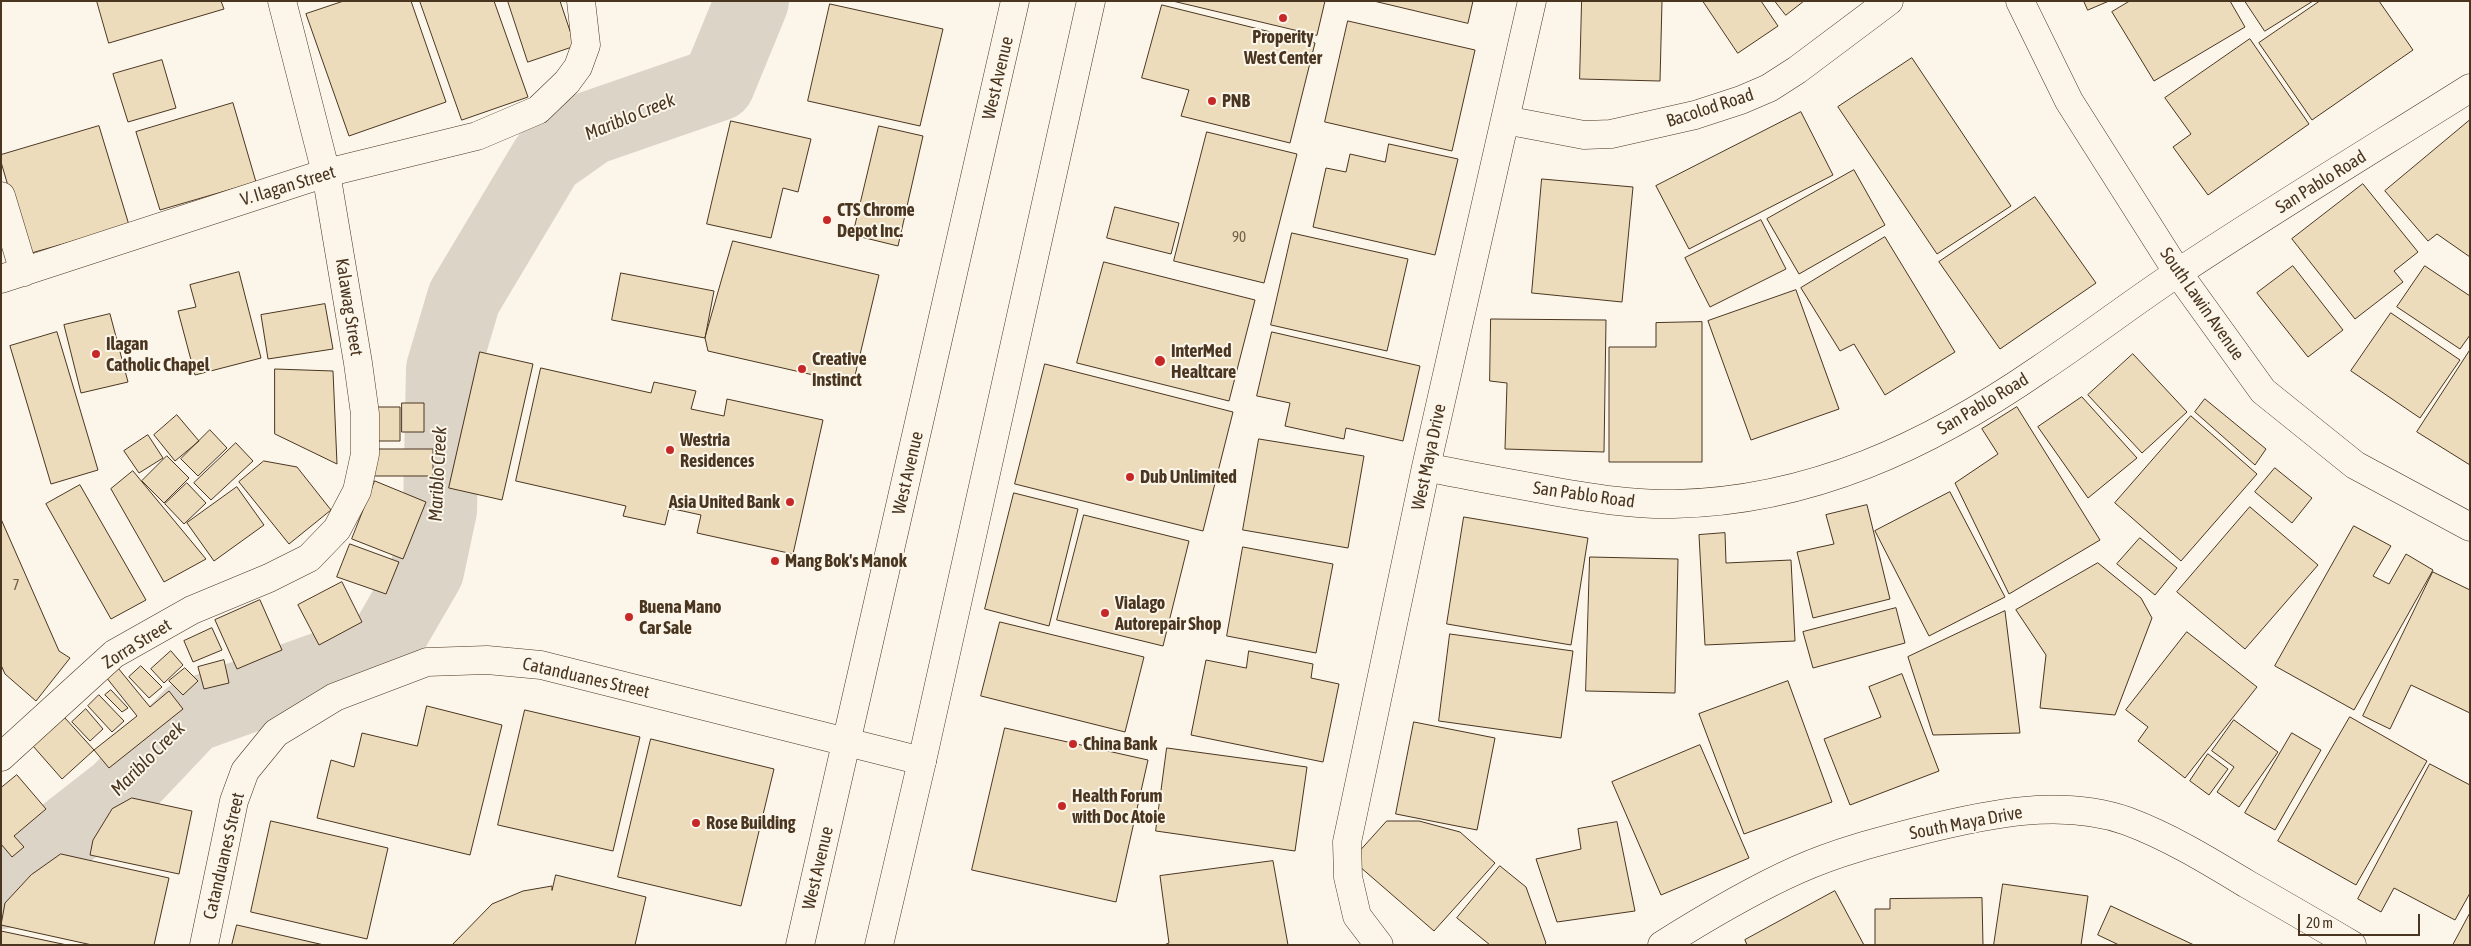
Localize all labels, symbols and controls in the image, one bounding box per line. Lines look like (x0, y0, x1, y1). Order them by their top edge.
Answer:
marker: Properity West Center (1277, 12, 1289, 24)
place label: Properity West Center (1244, 26, 1322, 68)
street label: West Avenue (978, 34, 1018, 122)
street label: Bacolod Road (1664, 84, 1756, 132)
water label: Mariblo Creek (581, 89, 679, 145)
place label: PNB (1222, 90, 1250, 112)
marker: PNB (1206, 95, 1218, 107)
street label: San Pablo Road (2272, 146, 2370, 218)
street label: V. Ilagan Street (238, 161, 338, 211)
place label: CTS Chrome Depot Inc. (837, 199, 915, 242)
marker: CTS Chrome Depot Inc. (821, 214, 833, 226)
house number: 90 (1232, 228, 1246, 246)
street label: South Lawin Avenue (2155, 244, 2249, 364)
street label: Kalawag Street (331, 257, 367, 357)
place label: Ilagan Catholic Chapel (106, 333, 210, 376)
place label: InterMed Healtcare (1171, 340, 1236, 382)
marker: Ilagan Catholic Chapel (90, 348, 102, 360)
place label: Creative Instinct (812, 348, 867, 390)
marker: InterMed Healtcare (1153, 354, 1167, 368)
marker: Creative Instinct (796, 363, 808, 375)
street label: San Pablo Road (1934, 368, 2032, 440)
street label: West Maya Drive (1407, 402, 1451, 512)
water label: Mariblo Creek (424, 426, 452, 522)
place label: Westria Residences (680, 429, 754, 472)
street label: West Avenue (888, 429, 928, 517)
marker: Westria Residences (664, 444, 676, 456)
place label: Dub Unlimited (1140, 466, 1237, 488)
marker: Dub Unlimited (1124, 471, 1136, 483)
street label: San Pablo Road (1532, 477, 1636, 513)
place label: Asia United Bank (669, 491, 780, 513)
marker: Asia United Bank (784, 496, 796, 508)
place label: Mang Bok's Manok (785, 550, 907, 572)
marker: Mang Bok's Manok (769, 555, 781, 567)
house number: 7 (12, 576, 20, 594)
place label: Vialago Autorepair Shop (1115, 592, 1222, 634)
place label: Buena Mano Car Sale (639, 596, 722, 638)
marker: Vialago Autorepair Shop (1099, 607, 1111, 619)
marker: Buena Mano Car Sale (623, 611, 635, 623)
street label: Zorra Street (99, 614, 175, 674)
street label: Catanduanes Street (520, 653, 652, 703)
water label: Mariblo Creek (106, 717, 190, 801)
place label: China Bank (1083, 733, 1157, 755)
marker: China Bank (1067, 738, 1079, 750)
place label: Health Forum with Doc Atoie (1072, 785, 1166, 828)
street label: Catanduanes Street (199, 790, 249, 922)
marker: Health Forum with Doc Atoie (1056, 800, 1068, 812)
street label: South Maya Drive (1908, 801, 2024, 845)
place label: Rose Building (706, 812, 796, 834)
marker: Rose Building (690, 817, 702, 829)
street label: West Avenue (798, 824, 838, 912)
scale bar (2301, 904, 2424, 936)
text: 20 m (2306, 914, 2333, 931)

